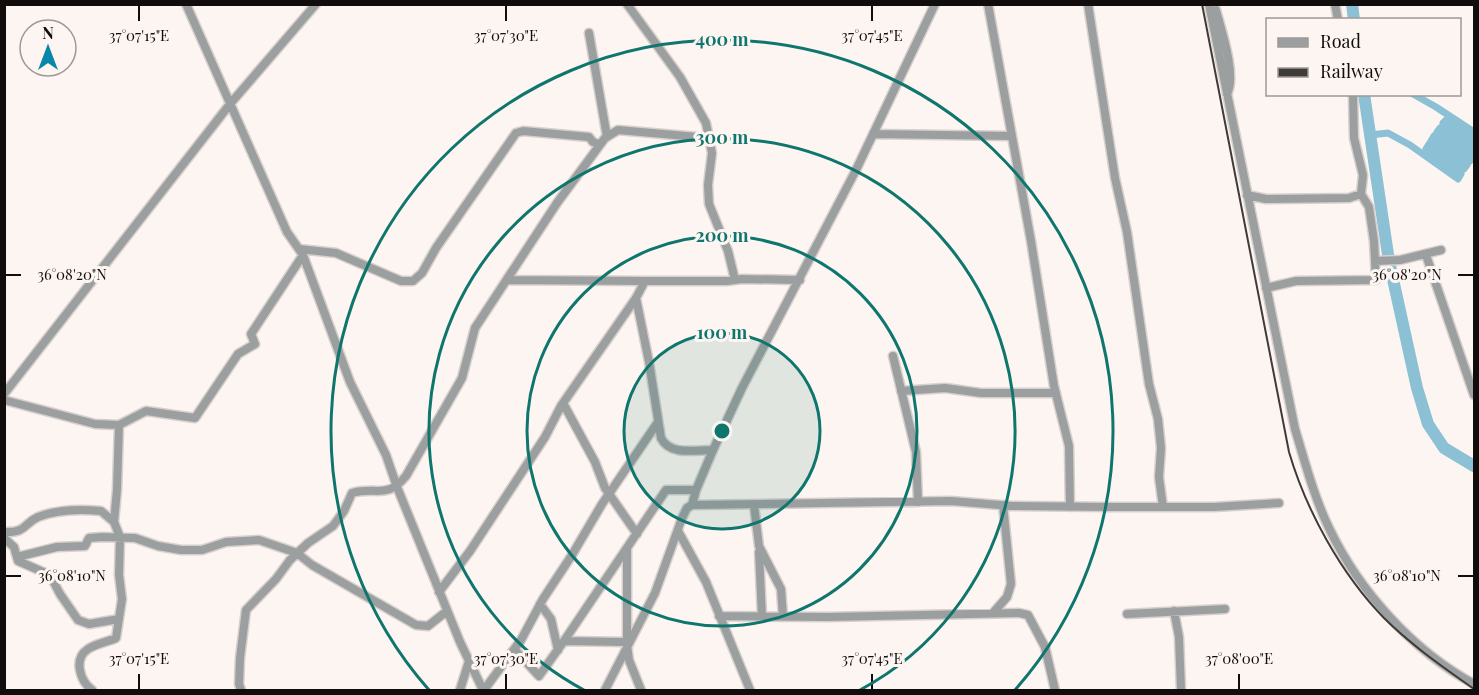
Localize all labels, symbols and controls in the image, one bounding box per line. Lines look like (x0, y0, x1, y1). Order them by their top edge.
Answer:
north arrow (18, 18, 78, 78)
legend (1266, 18, 1461, 96)
text: N (42, 22, 54, 43)
text: 37°07'15"E (109, 25, 169, 45)
text: 37°07'30"E (474, 25, 538, 45)
text: 37°07'45"E (841, 25, 903, 45)
text: 400 m (695, 27, 749, 51)
text: Road (1320, 29, 1361, 53)
text: Railway (1320, 59, 1383, 83)
text: 300 m (696, 125, 749, 149)
text: 200 m (695, 223, 749, 247)
text: 36°08'20"N (37, 264, 107, 284)
text: 36°08'20"N (1372, 264, 1442, 284)
text: 100 m (697, 320, 748, 344)
centre of rings (712, 421, 732, 441)
text: 36°08'10"N (38, 565, 106, 585)
text: 36°08'10"N (1373, 565, 1441, 585)
text: 37°07'15"E (109, 648, 169, 668)
text: 37°07'30"E (474, 648, 538, 668)
text: 37°07'45"E (841, 648, 903, 668)
text: 37°08'00"E (1205, 648, 1273, 668)

